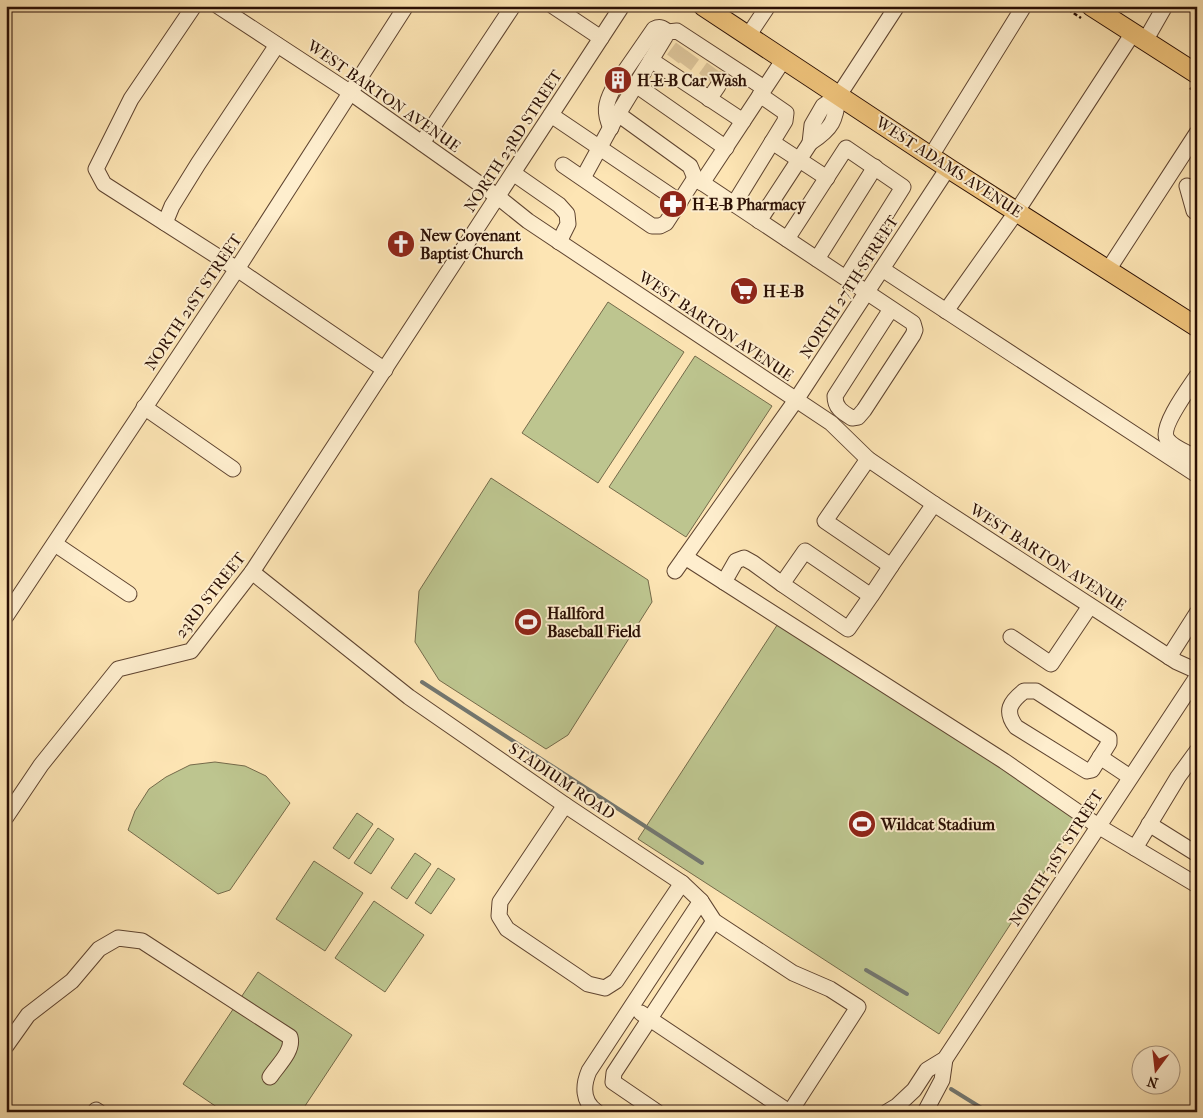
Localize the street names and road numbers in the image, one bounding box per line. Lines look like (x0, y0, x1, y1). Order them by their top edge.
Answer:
street label: WEST BARTON AVENUE (303, 35, 464, 156)
street label: NORTH 23RD STREET (460, 66, 566, 216)
street label: WEST ADAMS AVENUE (871, 112, 1026, 222)
street label: NORTH 27TH STREET (796, 212, 902, 362)
street label: NORTH 21ST STREET (140, 230, 246, 374)
street label: WEST BARTON AVENUE (634, 267, 797, 385)
street label: WEST BARTON AVENUE (965, 499, 1130, 615)
street label: 23RD STREET (171, 548, 249, 641)
street label: STADIUM ROAD (505, 738, 619, 824)
street label: NORTH 31ST STREET (1005, 786, 1107, 929)

